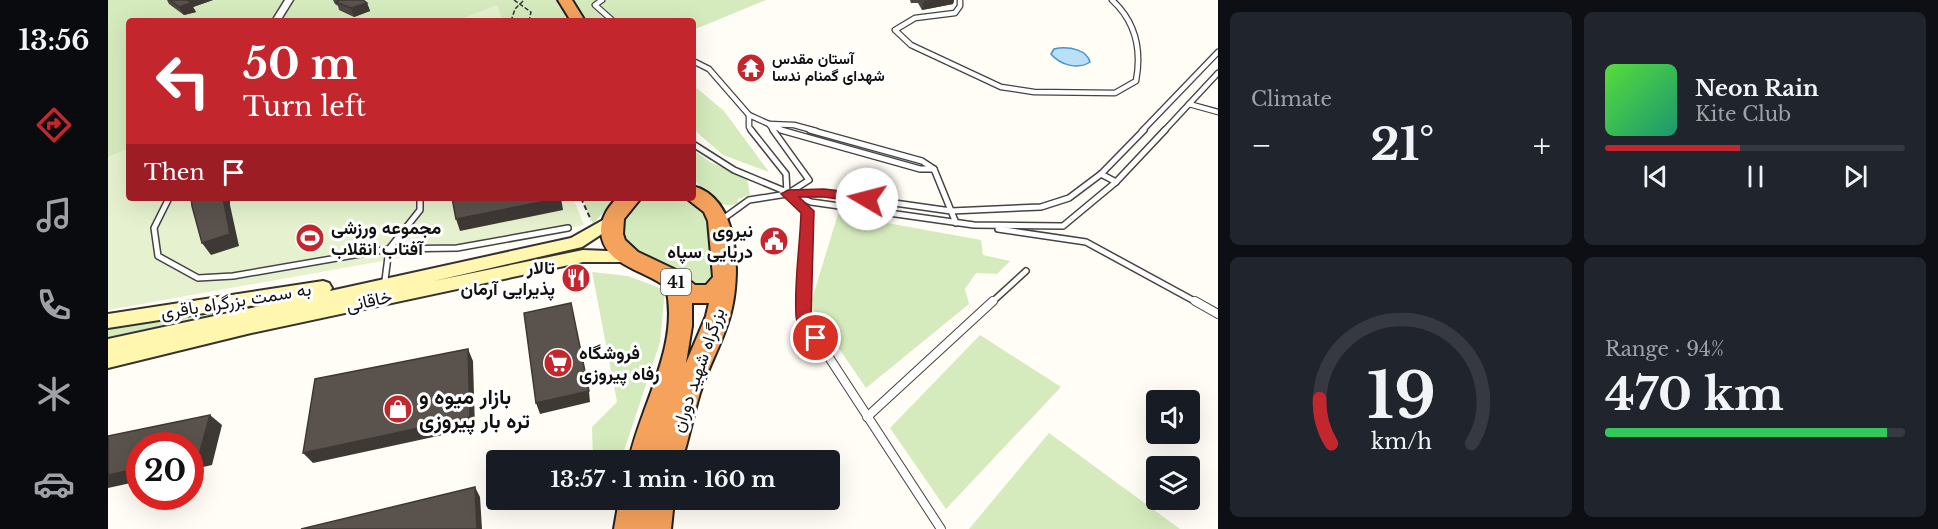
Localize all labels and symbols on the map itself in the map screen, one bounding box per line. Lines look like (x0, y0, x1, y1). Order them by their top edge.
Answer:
place label: آستان مقدس شهدای گمنام ندسا (772, 49, 885, 86)
temple icon: آستان مقدس شهدای گمنام ندسا (735, 52, 767, 84)
position arrow (835, 167, 899, 231)
place label: مجموعه ورزشی آفتاب انقلاب (331, 217, 442, 260)
place label: نیروی دریایی سپاه (667, 220, 753, 264)
sports icon: مجموعه ورزشی آفتاب انقلاب (294, 222, 326, 254)
public building icon: نیروی دریایی سپاه (758, 225, 790, 257)
place label: تالار پذیرایی آرمان (461, 257, 555, 301)
restaurant icon: تالار پذیرایی آرمان (560, 262, 592, 294)
road number: 41 (661, 269, 691, 295)
street label: به سمت بزرگراه باقری (159, 278, 313, 324)
street label: خاقانی (344, 285, 394, 317)
street label: بزرگراه شهید دوران (666, 305, 730, 435)
pin (790, 312, 841, 363)
place label: فروشگاه رفاه پیروزی (579, 342, 659, 386)
supermarket icon: فروشگاه رفاه پیروزی (542, 347, 574, 379)
place label: بازار میوه و تره بار پیروزی (419, 384, 530, 435)
shop icon: بازار میوه و تره بار پیروزی (382, 393, 414, 425)
speed limit sign: 20 (126, 432, 204, 510)

